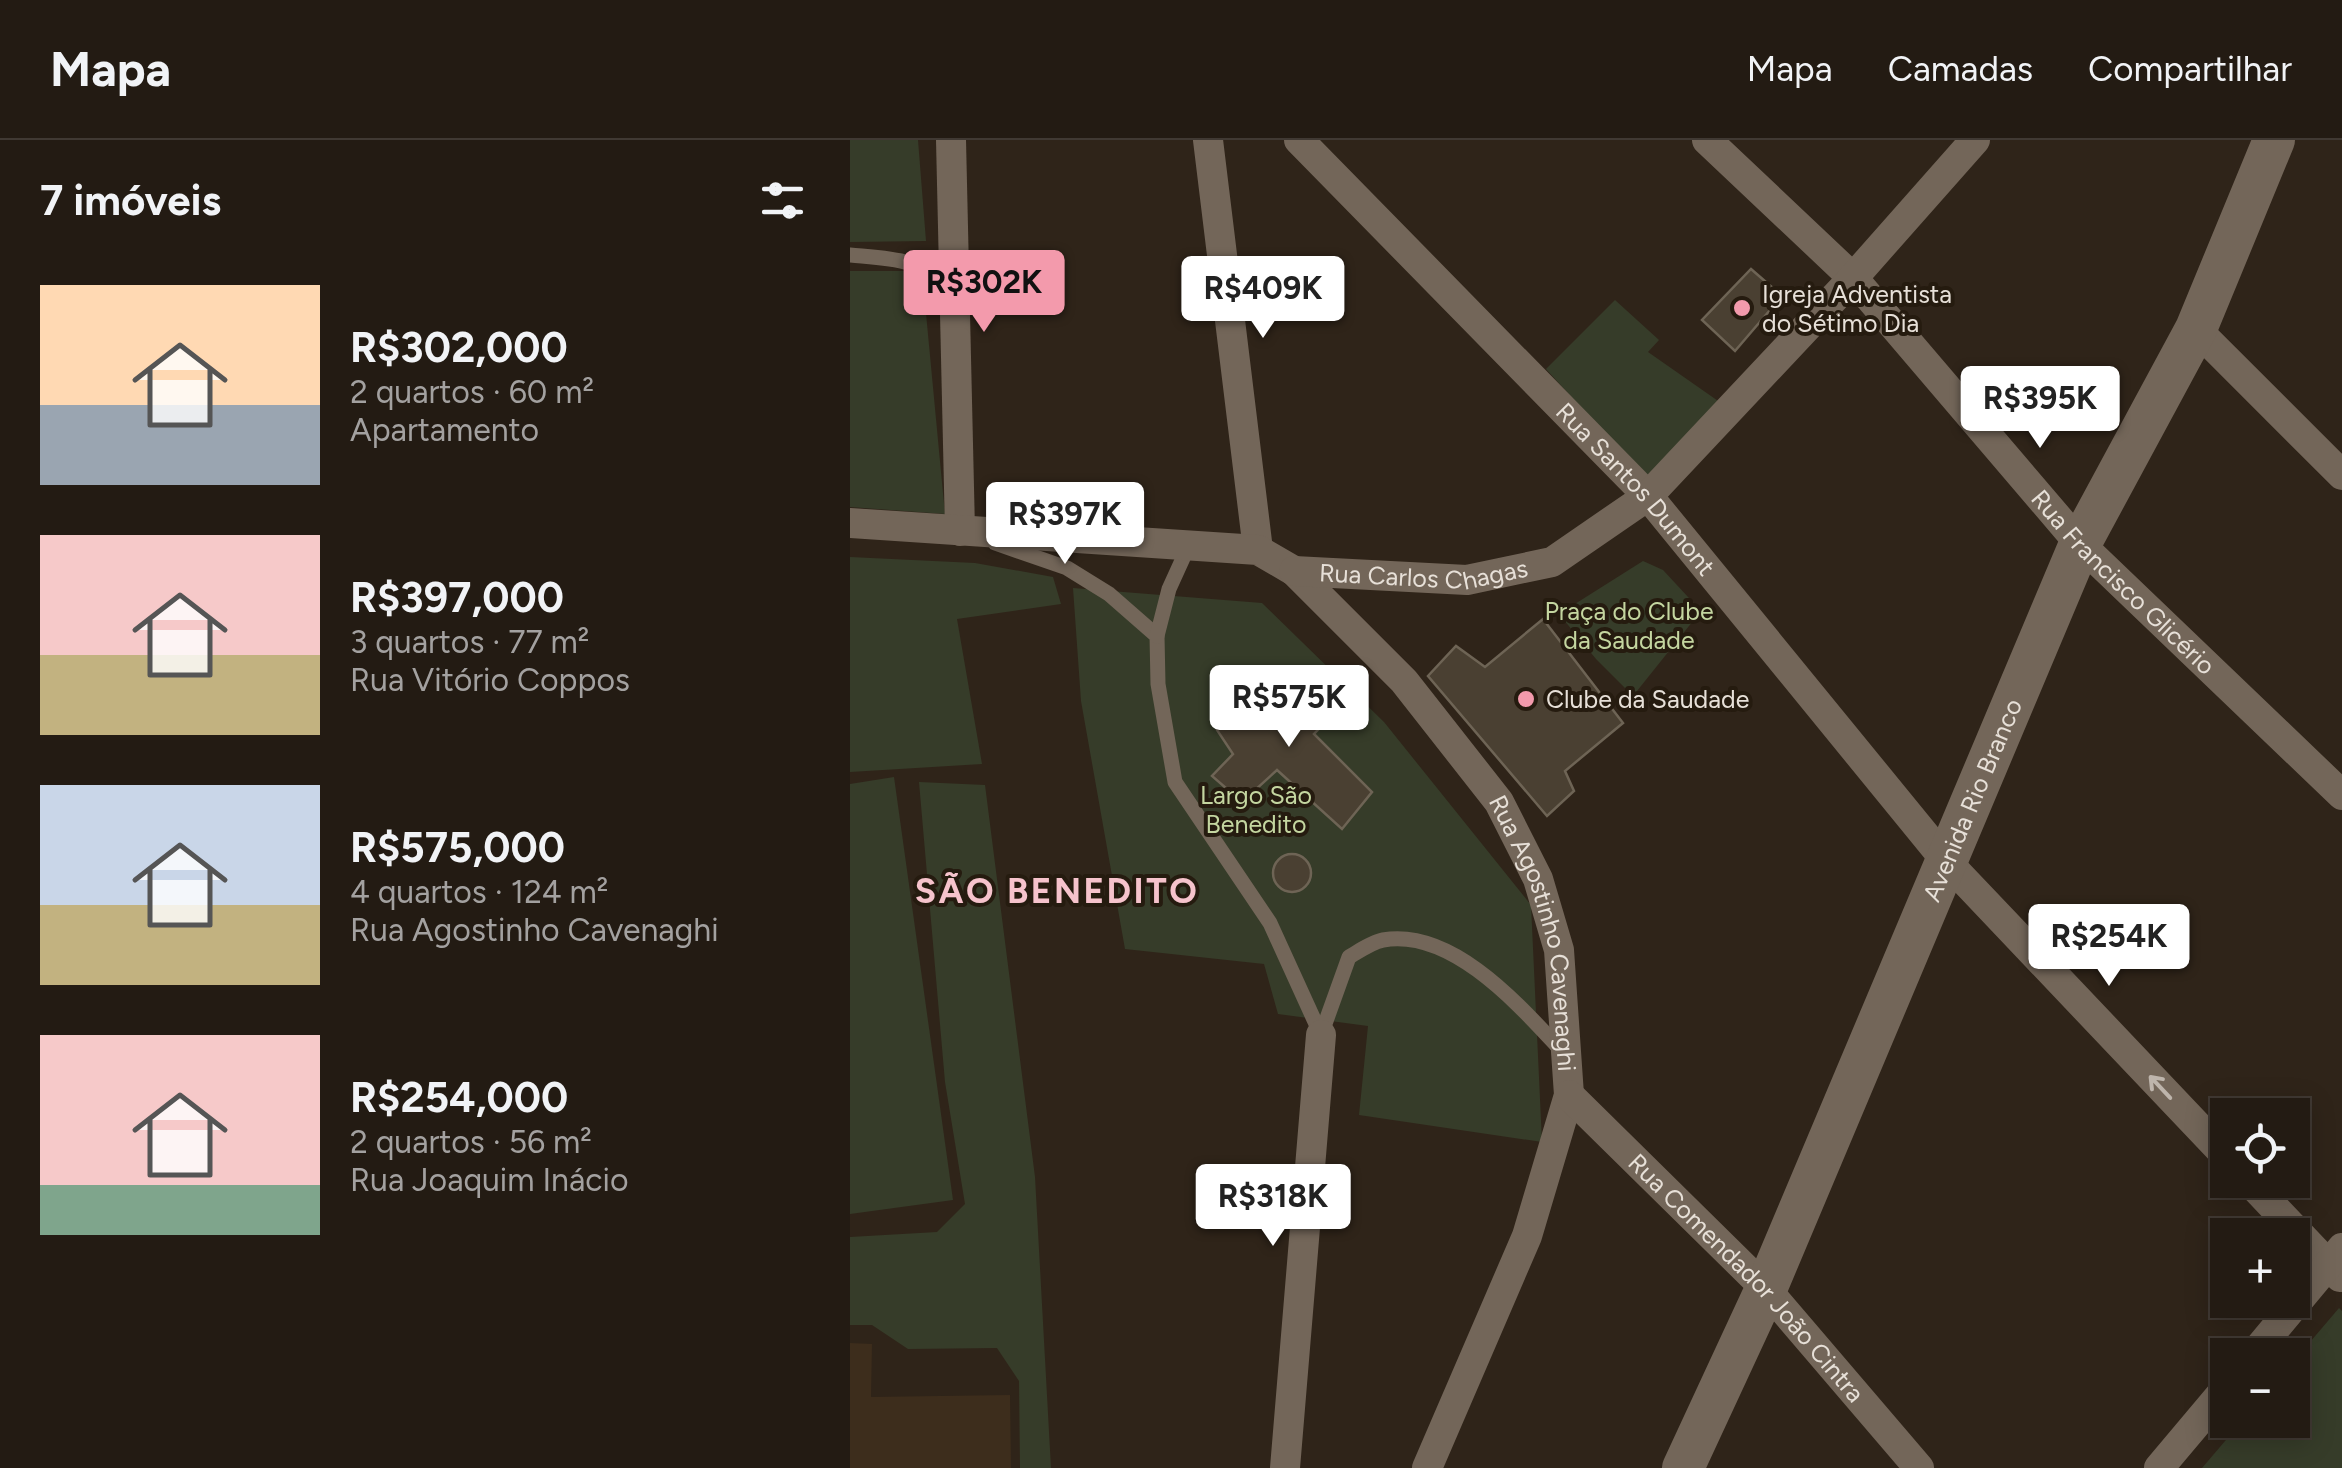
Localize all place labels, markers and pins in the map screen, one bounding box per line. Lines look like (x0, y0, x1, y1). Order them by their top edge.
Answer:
pin: R$302K (903, 250, 1065, 335)
pin: R$409K (1182, 256, 1344, 341)
place label: Igreja Adventista do Sétimo Dia (1762, 279, 1952, 338)
marker: Igreja Adventista do Sétimo Dia (1731, 297, 1753, 319)
pin: R$395K (1959, 366, 2121, 451)
pin: R$397K (984, 482, 1146, 567)
pin: R$575K (1208, 665, 1370, 750)
place label: Clube da Saudade (1546, 684, 1749, 714)
marker: Clube da Saudade (1515, 688, 1537, 710)
pin: R$254K (2028, 904, 2190, 989)
pin: R$318K (1192, 1164, 1354, 1249)

